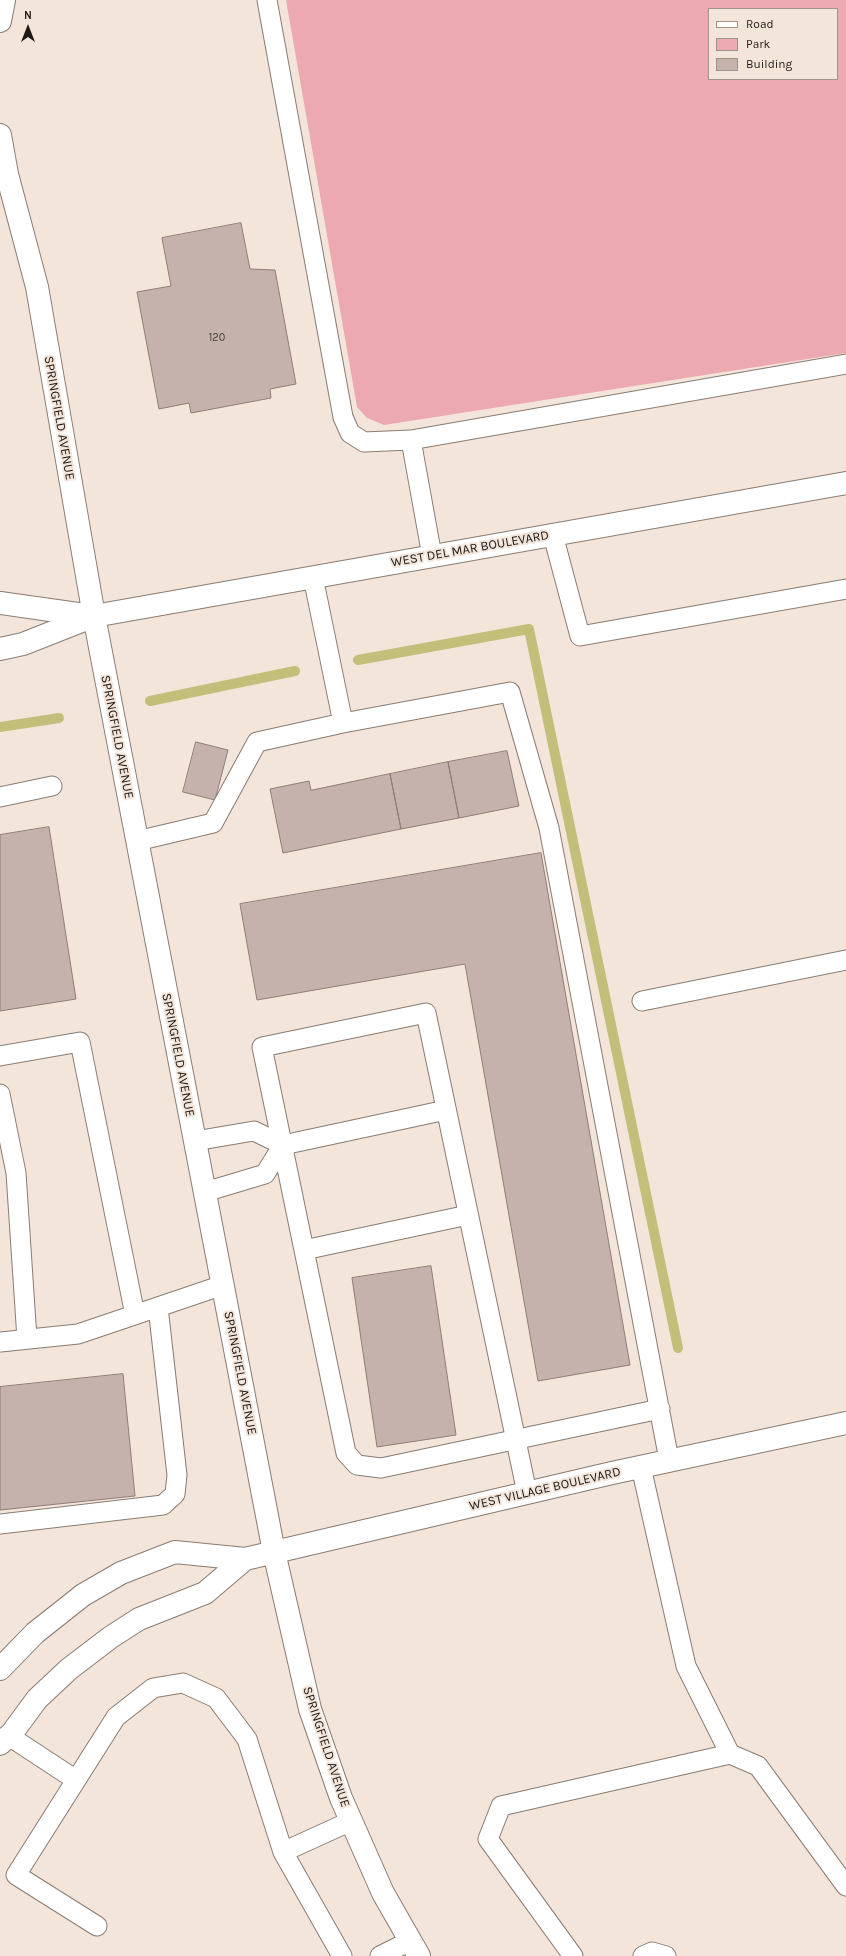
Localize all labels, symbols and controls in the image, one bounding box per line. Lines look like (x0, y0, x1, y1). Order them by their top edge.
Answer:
north arrow (8, 8, 48, 48)
legend (708, 8, 838, 80)
text: N (24, 9, 32, 22)
text: Road (746, 17, 774, 31)
text: Park (746, 37, 770, 51)
text: Building (746, 57, 792, 71)
house number: 120 (209, 331, 225, 345)
street label: SPRINGFIELD AVENUE (40, 355, 78, 481)
street label: WEST DEL MAR BOULEVARD (390, 527, 550, 571)
street label: SPRINGFIELD AVENUE (97, 674, 137, 800)
street label: SPRINGFIELD AVENUE (158, 992, 198, 1118)
street label: SPRINGFIELD AVENUE (220, 1310, 260, 1436)
street label: WEST VILLAGE BOULEVARD (468, 1464, 622, 1514)
street label: SPRINGFIELD AVENUE (299, 1685, 353, 1809)

